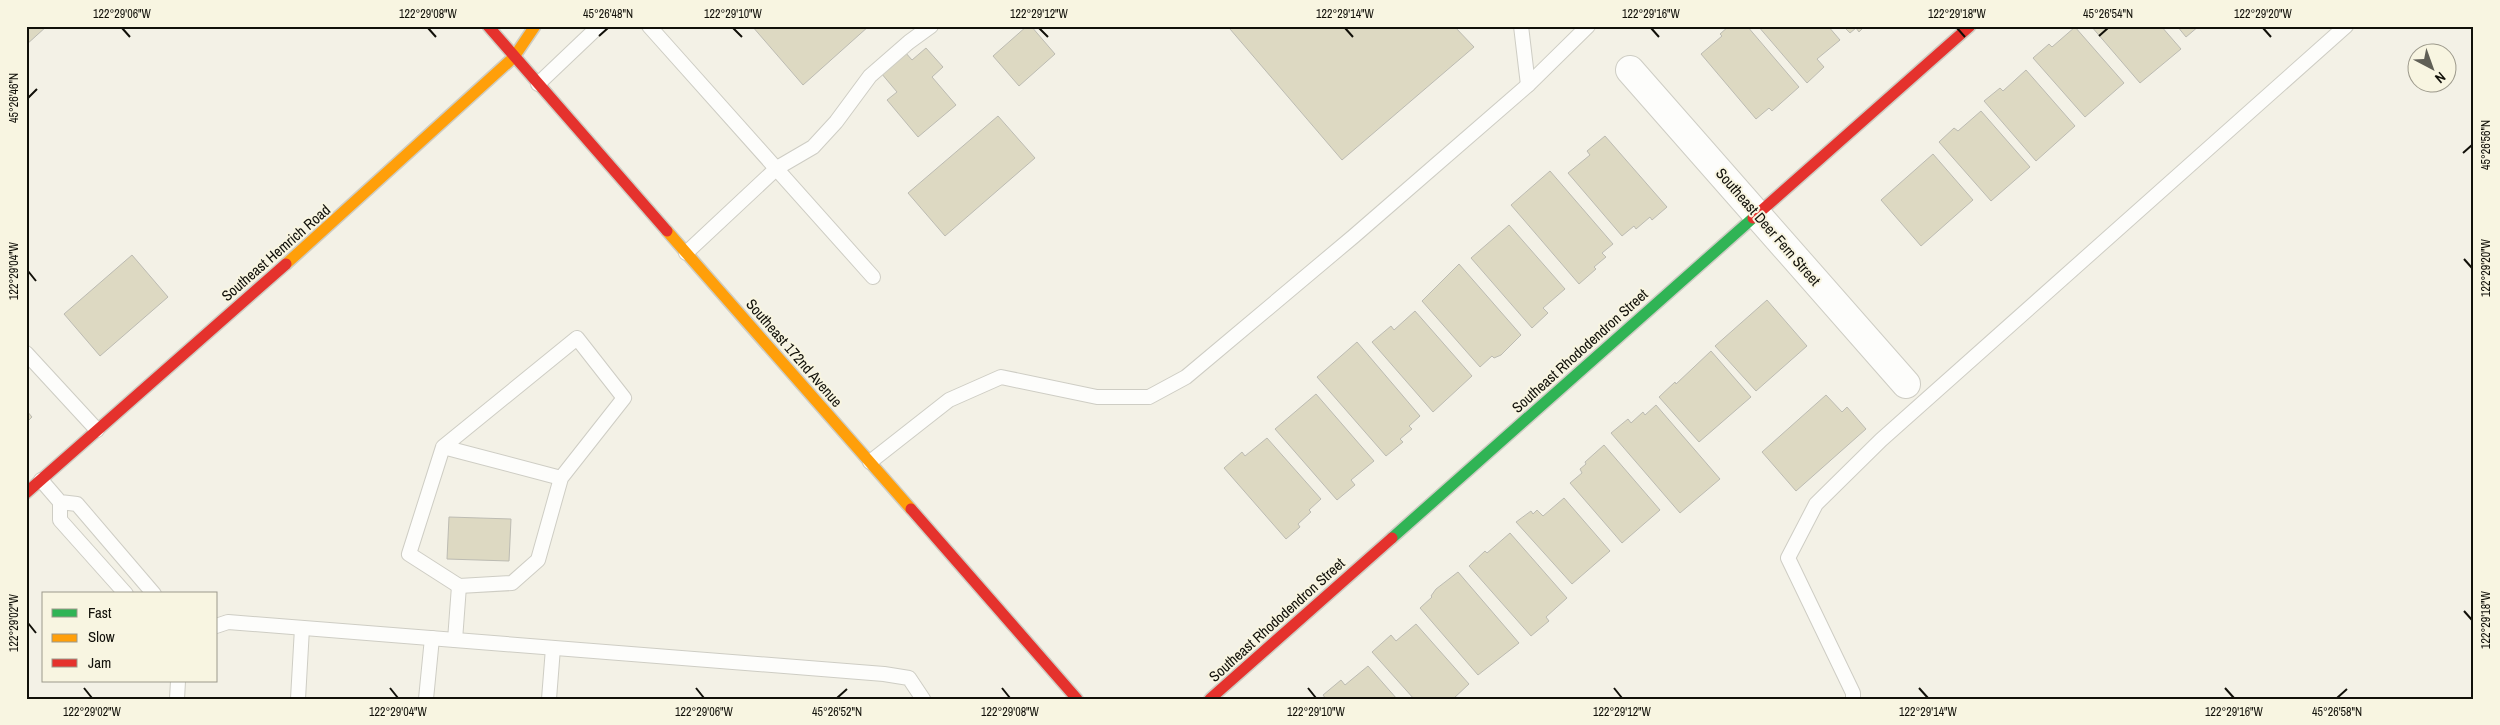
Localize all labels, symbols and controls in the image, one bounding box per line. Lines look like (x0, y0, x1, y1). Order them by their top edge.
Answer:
text: 122°29'06"W (93, 6, 152, 22)
text: 122°29'08"W (399, 6, 458, 22)
text: 45°26'48"N (583, 6, 633, 22)
text: 122°29'10"W (704, 6, 763, 22)
text: 122°29'12"W (1010, 6, 1069, 22)
text: 122°29'14"W (1316, 6, 1375, 22)
text: 122°29'16"W (1622, 6, 1681, 22)
text: 122°29'18"W (1928, 6, 1987, 22)
text: 45°26'54"N (2083, 6, 2133, 22)
text: 122°29'20"W (2234, 6, 2293, 22)
north arrow (2408, 42, 2458, 92)
text: N (2431, 68, 2450, 87)
text: 45°26'46"N (6, 73, 22, 123)
text: 45°26'56"N (2478, 120, 2494, 170)
street label: Southeast Deer Fern Street (1711, 163, 1826, 291)
street label: Southeast Hemrich Road (217, 199, 335, 306)
text: 122°29'20"W (2478, 238, 2494, 297)
text: 122°29'04"W (6, 241, 22, 300)
street label: Southeast Rhododendron Street (1507, 283, 1653, 417)
street label: Southeast 172nd Avenue (741, 294, 847, 411)
street label: Southeast Rhododendron Street (1204, 552, 1350, 686)
text: 122°29'18"W (2478, 590, 2494, 649)
legend (42, 592, 218, 682)
text: 122°29'02"W (6, 593, 22, 652)
text: Fast (88, 602, 112, 623)
text: Slow (88, 626, 115, 647)
text: Jam (88, 652, 111, 673)
text: 122°29'02"W (63, 704, 122, 720)
text: 122°29'04"W (369, 704, 428, 720)
text: 122°29'06"W (675, 704, 734, 720)
text: 45°26'52"N (812, 704, 862, 720)
text: 122°29'08"W (981, 704, 1040, 720)
text: 122°29'10"W (1287, 704, 1346, 720)
text: 122°29'12"W (1593, 704, 1652, 720)
text: 122°29'14"W (1899, 704, 1958, 720)
text: 122°29'16"W (2205, 704, 2264, 720)
text: 45°26'58"N (2312, 704, 2362, 720)

